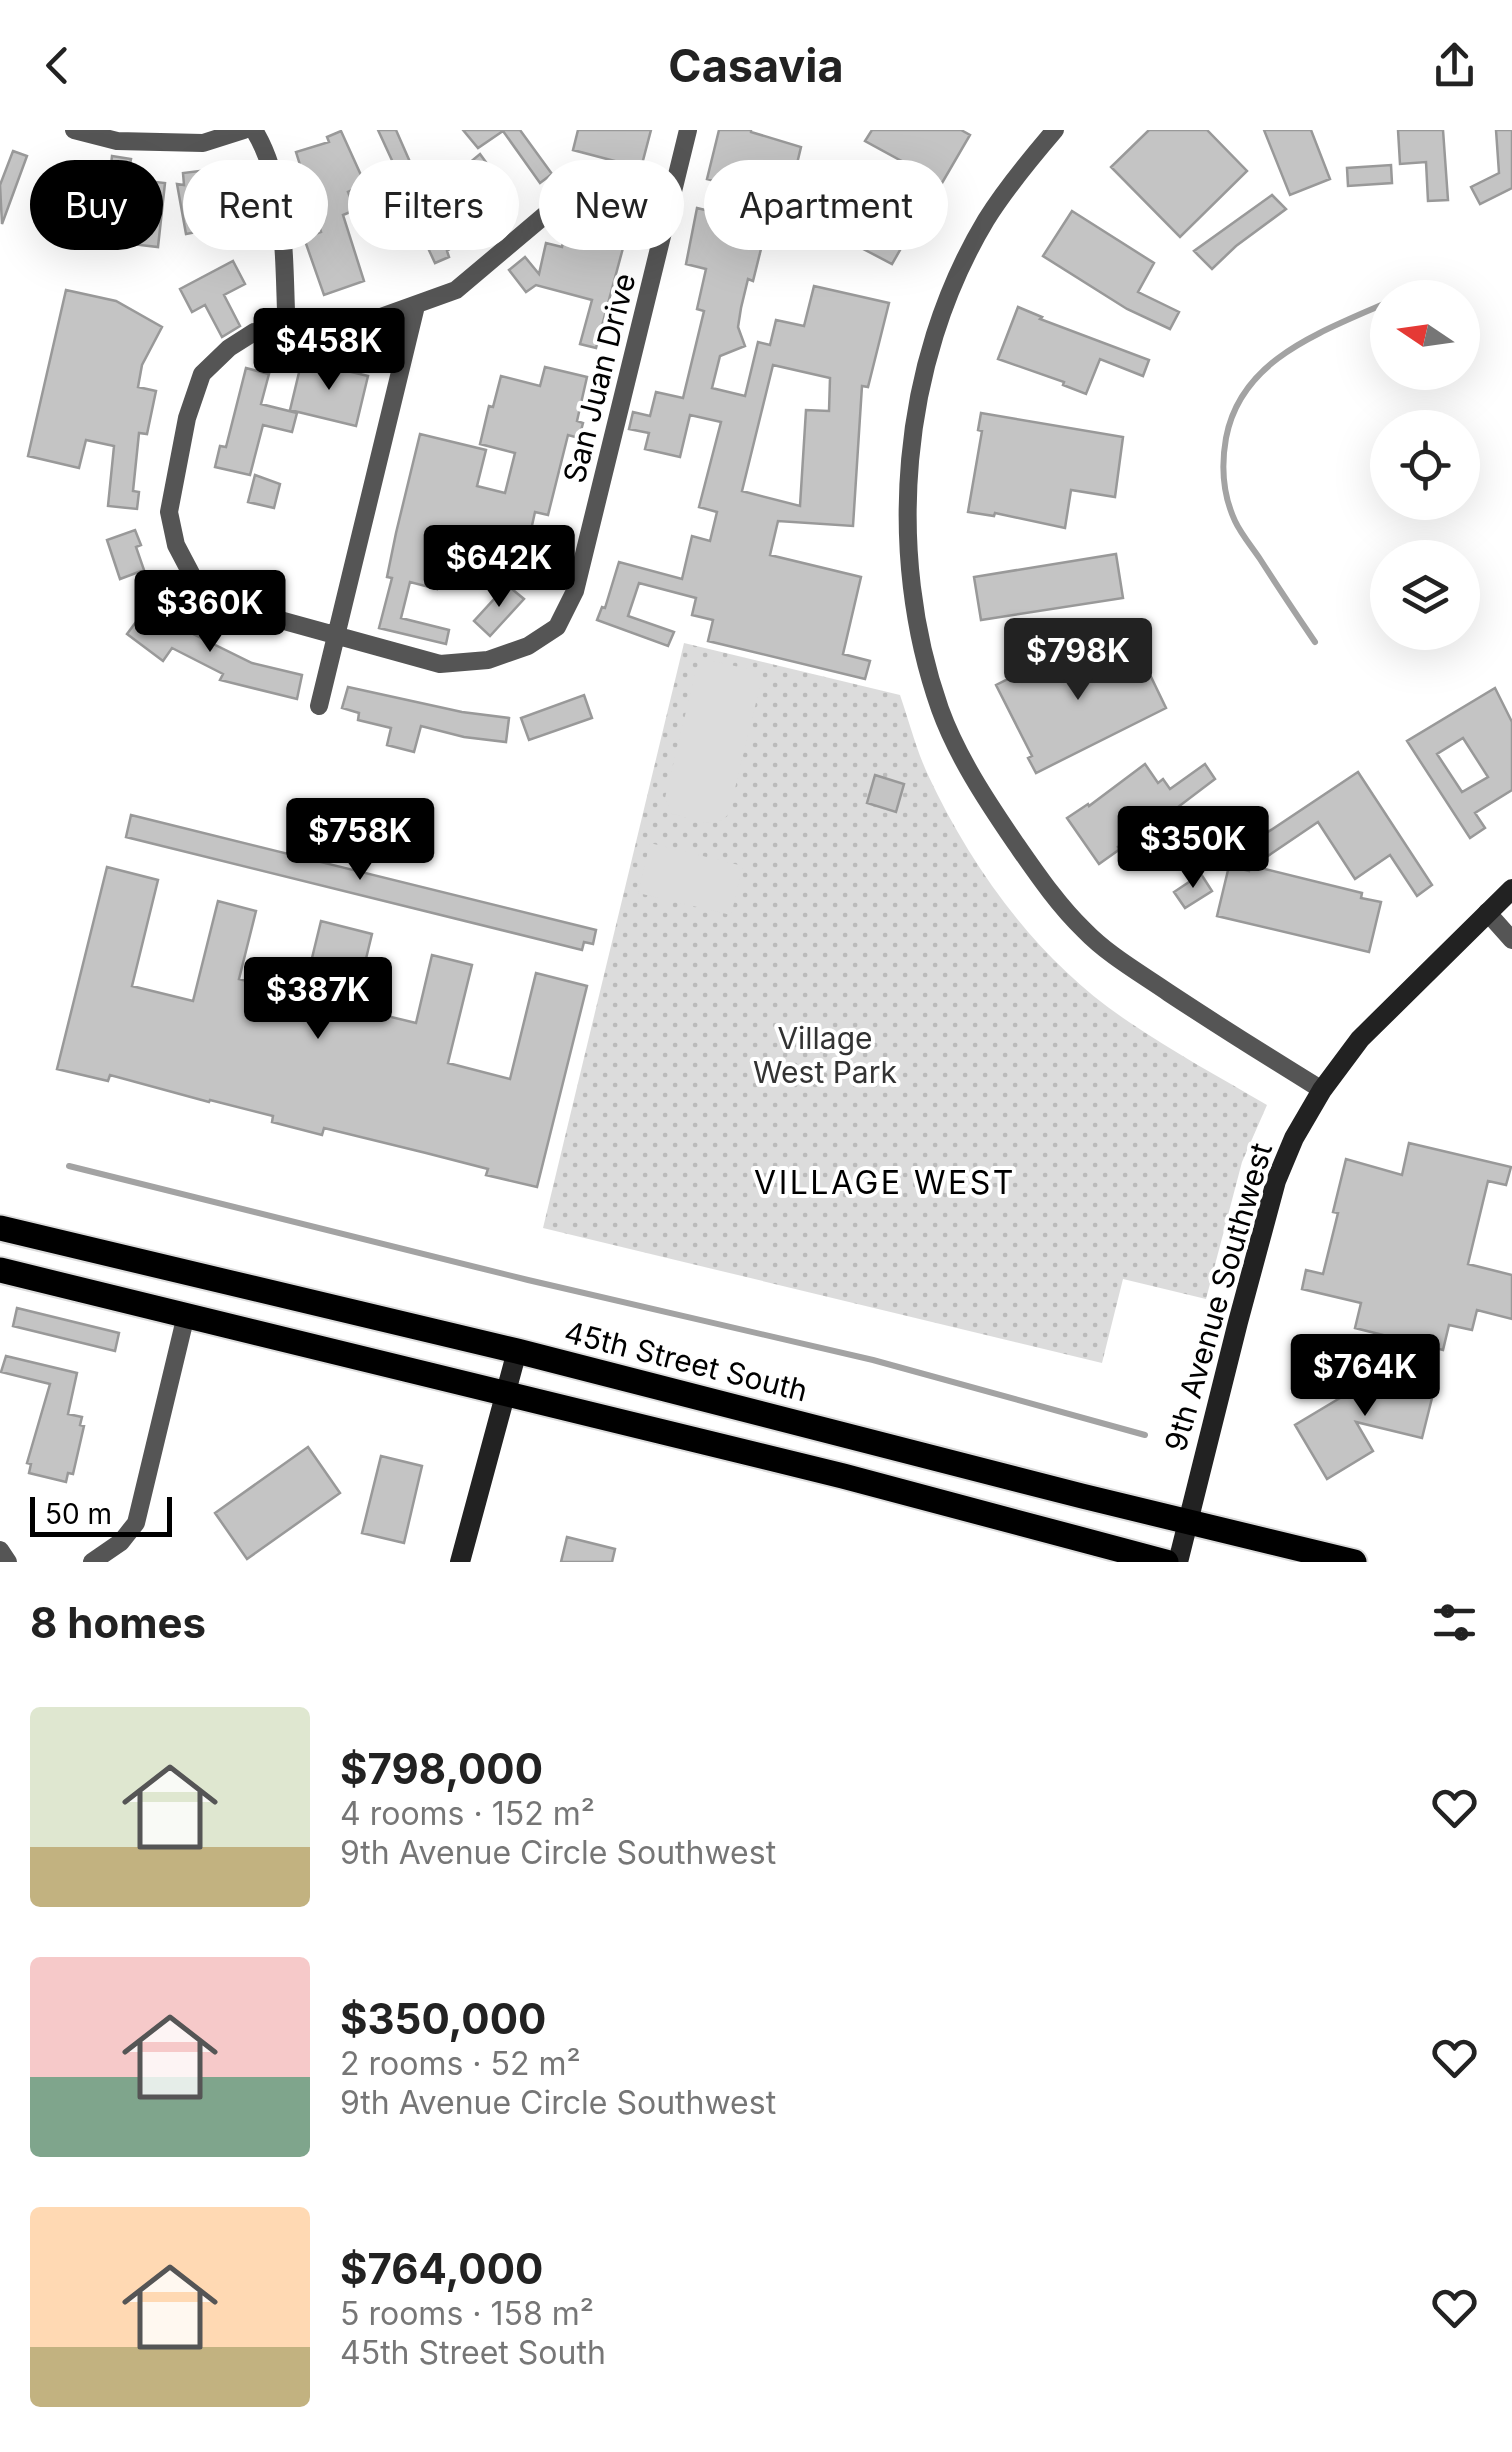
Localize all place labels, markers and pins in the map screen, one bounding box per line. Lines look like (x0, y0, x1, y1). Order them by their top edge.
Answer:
pin: $458K (259, 308, 399, 393)
pin: $642K (429, 525, 569, 610)
pin: $360K (140, 570, 280, 655)
pin: $798K (1008, 618, 1148, 703)
pin: $758K (290, 798, 430, 883)
pin: $350K (1123, 806, 1263, 891)
pin: $387K (248, 957, 388, 1042)
pin: $764K (1295, 1334, 1435, 1419)

